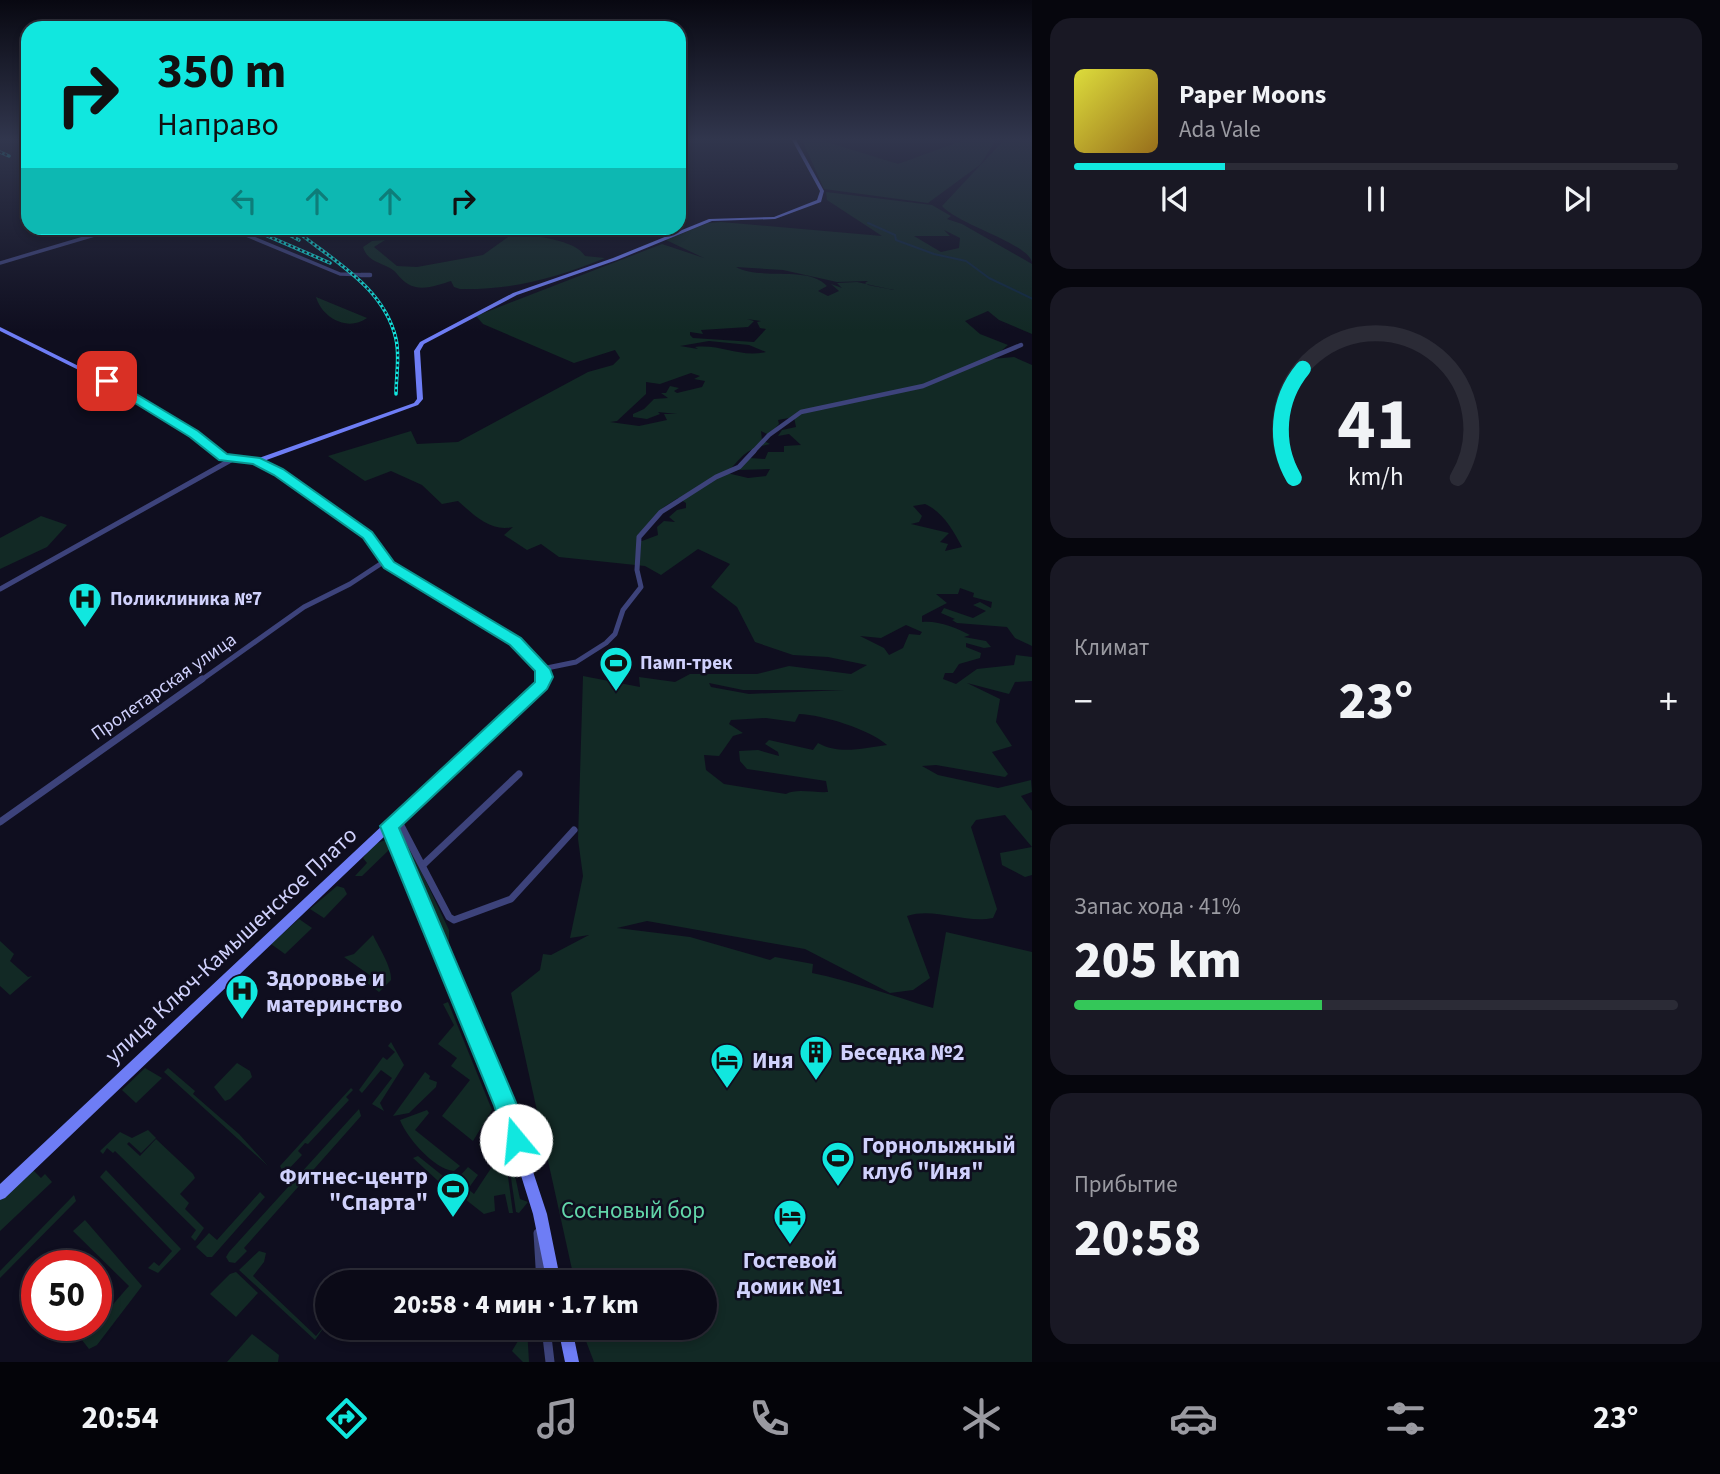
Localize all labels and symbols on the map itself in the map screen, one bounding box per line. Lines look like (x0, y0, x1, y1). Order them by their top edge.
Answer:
pin (77, 351, 137, 411)
hospital icon: Поликлиника №7 (66, 580, 104, 629)
place label: Поликлиника №7 (110, 586, 262, 613)
street label: Пролетарская улица (86, 627, 242, 747)
sports icon: Памп-трек (597, 644, 635, 693)
place label: Памп-трек (640, 650, 733, 677)
street label: улица Ключ-Камышенское Плато (97, 819, 365, 1071)
place label: Здоровье и материнство (266, 962, 402, 1021)
hospital icon: Здоровье и материнство (223, 972, 261, 1021)
building icon: Беседка №2 (797, 1033, 835, 1082)
place label: Беседка №2 (840, 1036, 965, 1069)
hotel icon: Иня (708, 1041, 746, 1090)
place label: Иня (752, 1044, 794, 1077)
position arrow (479, 1103, 553, 1177)
place label: Горнолыжный клуб "Иня" (862, 1129, 1016, 1188)
sports icon: Горнолыжный клуб "Иня" (819, 1139, 857, 1188)
place label: Фитнес-центр "Спарта" (279, 1160, 428, 1219)
sports icon: Фитнес-центр "Спарта" (434, 1170, 472, 1219)
park label: Сосновый бор (561, 1194, 705, 1227)
hotel icon: Гостевой домик №1 (771, 1197, 809, 1246)
place label: Гостевой домик №1 (737, 1244, 843, 1303)
speed limit sign: 50 (21, 1250, 112, 1341)

